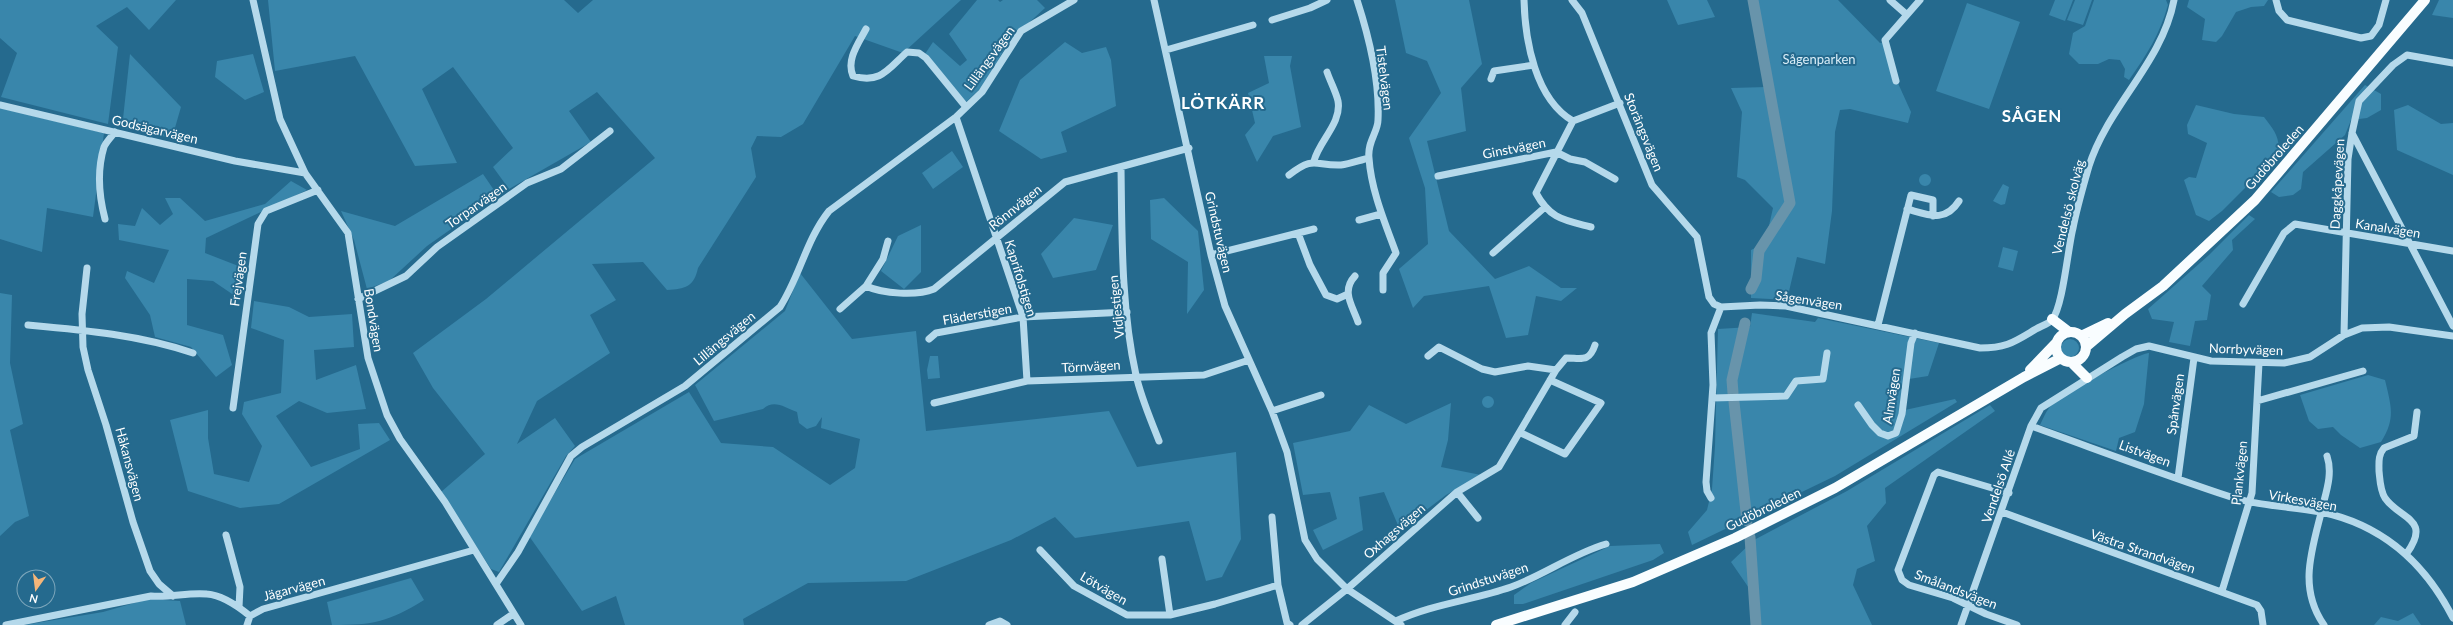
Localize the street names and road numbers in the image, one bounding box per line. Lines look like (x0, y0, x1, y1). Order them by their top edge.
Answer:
street label: Lillängsvägen (960, 23, 1018, 93)
street label: Tistelvägen (1373, 45, 1397, 111)
street label: Storängsvägen (1621, 90, 1667, 174)
street label: Godsägarvägen (110, 111, 200, 147)
street label: Gudöbroleden (2241, 121, 2307, 193)
street label: Ginstvägen (1481, 134, 1547, 162)
street label: Daggkåpevägen (2327, 138, 2347, 230)
street label: Vendelsö skolväg (2048, 157, 2088, 256)
street label: Torparvägen (443, 178, 509, 232)
street label: Rönnvägen (985, 181, 1045, 233)
street label: Grindstuvägen (1202, 190, 1236, 274)
street label: Kanalvägen (2354, 215, 2422, 241)
street label: Kaprifolstigen (1002, 238, 1040, 318)
street label: Frejvägen (226, 251, 250, 307)
street label: Vidjestigen (1105, 275, 1127, 339)
street label: Bondvägen (361, 287, 387, 353)
street label: Sågenvägen (1774, 287, 1844, 313)
street label: Fläderstigen (941, 300, 1013, 328)
street label: Lillängsvägen (690, 308, 758, 368)
street label: Norrbyvägen (2209, 340, 2283, 358)
street label: Törnvägen (1061, 356, 1121, 376)
street label: Almvägen (1879, 367, 1903, 425)
street label: Spånvägen (2163, 372, 2187, 436)
street label: Håkansvägen (112, 425, 148, 503)
street label: Listvägen (2117, 436, 2173, 470)
street label: Plankvägen (2228, 440, 2250, 506)
street label: Vendelsö Allé (1978, 447, 2018, 525)
street label: Gudöbroleden (1723, 484, 1803, 534)
street label: Virkesvägen (2268, 486, 2338, 514)
street label: Oxhagsvägen (1360, 500, 1428, 562)
street label: Västra Strandvägen (2088, 526, 2198, 576)
street label: Grindstuvägen (1446, 559, 1530, 599)
street label: Smålandsvägen (1912, 566, 2000, 612)
street label: Lötvägen (1078, 568, 1130, 608)
street label: Jägarvägen (261, 572, 327, 604)

